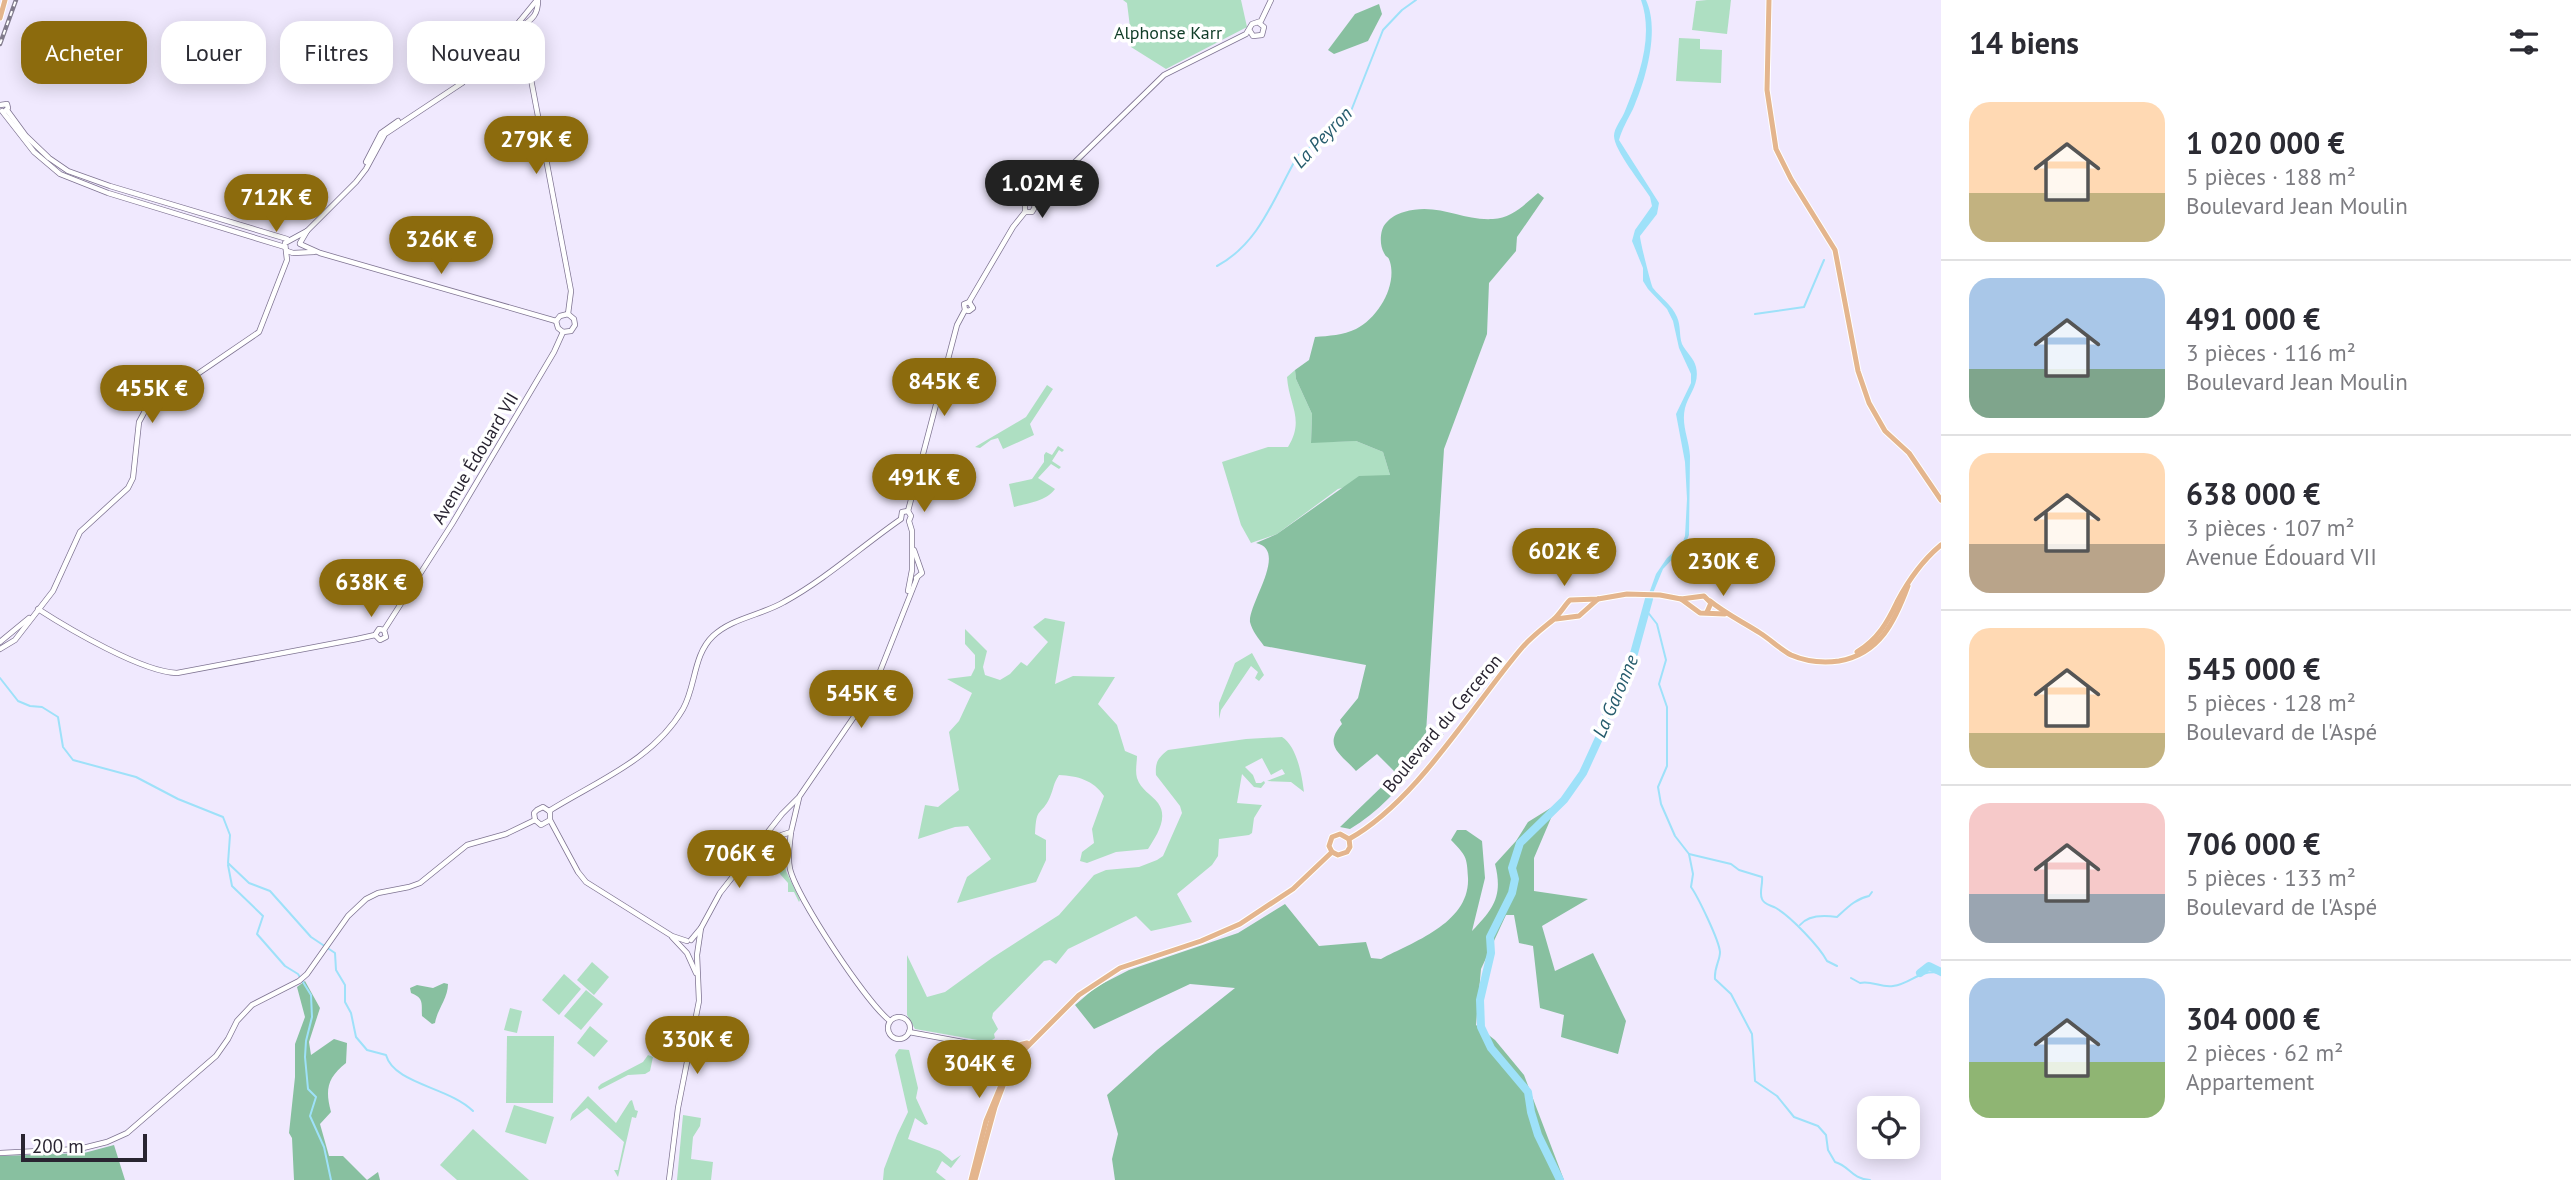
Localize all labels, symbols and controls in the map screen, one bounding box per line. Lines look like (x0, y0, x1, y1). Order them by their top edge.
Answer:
chip: Acheter (21, 21, 147, 84)
chip: Louer (161, 21, 266, 84)
chip: Filtres (280, 21, 393, 84)
chip: Nouveau (407, 21, 545, 84)
park label: Alphonse Karr (1114, 21, 1222, 44)
text: 14 biens (1969, 23, 2079, 62)
icon: filters (2505, 23, 2543, 61)
water label: La Peyron (1287, 101, 1357, 173)
pin: 279K € (479, 116, 593, 176)
text: 1 020 000 € (2186, 123, 2345, 162)
text: 279K € (500, 124, 572, 153)
icon: home (2025, 130, 2109, 214)
pin: 1.02M € (977, 160, 1107, 220)
text: 5 pièces · 188 m² (2186, 162, 2356, 191)
text: 1.02M € (1001, 168, 1083, 197)
pin: 712K € (219, 174, 333, 234)
text: 712K € (240, 182, 312, 211)
text: Boulevard Jean Moulin (2186, 191, 2408, 220)
pin: 326K € (384, 216, 498, 276)
text: 326K € (405, 224, 477, 253)
text: 491 000 € (2186, 299, 2320, 338)
icon: home (2025, 306, 2109, 390)
text: 3 pièces · 116 m² (2186, 338, 2356, 367)
pin: 845K € (887, 358, 1001, 418)
pin: 455K € (95, 366, 209, 425)
text: 845K € (908, 366, 980, 395)
text: Boulevard Jean Moulin (2186, 367, 2408, 396)
text: 455K € (116, 373, 188, 402)
street label: Avenue Édouard VII (427, 388, 523, 528)
pin: 491K € (867, 454, 981, 514)
text: 491K € (888, 462, 960, 491)
text: 638 000 € (2186, 474, 2320, 513)
icon: home (2025, 481, 2109, 565)
text: 3 pièces · 107 m² (2186, 513, 2355, 542)
pin: 602K € (1507, 528, 1621, 588)
text: 602K € (1528, 536, 1600, 565)
pin: 230K € (1666, 538, 1780, 598)
text: Avenue Édouard VII (2186, 542, 2377, 571)
text: 230K € (1687, 546, 1759, 575)
pin: 638K € (314, 560, 428, 619)
text: 638K € (335, 567, 407, 596)
street label: Boulevard du Cerceron (1377, 649, 1507, 797)
text: 545 000 € (2186, 649, 2320, 688)
water label: La Garonne (1587, 651, 1643, 741)
icon: home (2025, 656, 2109, 740)
pin: 545K € (804, 670, 918, 730)
text: 545K € (825, 678, 897, 707)
text: 5 pièces · 128 m² (2186, 688, 2356, 717)
text: Boulevard de l'Aspé (2186, 717, 2377, 746)
text: 706 000 € (2186, 824, 2320, 863)
pin: 706K € (682, 830, 796, 890)
icon: home (2025, 831, 2109, 915)
text: 706K € (703, 838, 775, 867)
text: 5 pièces · 133 m² (2186, 863, 2356, 892)
text: Boulevard de l'Aspé (2186, 892, 2377, 921)
text: 304 000 € (2186, 999, 2320, 1038)
icon: home (2025, 1006, 2109, 1090)
pin: 330K € (640, 1016, 754, 1076)
text: 330K € (661, 1024, 733, 1053)
text: 2 pièces · 62 m² (2186, 1038, 2343, 1067)
pin: 304K € (922, 1040, 1036, 1100)
text: 304K € (943, 1048, 1015, 1077)
text: Appartement (2186, 1067, 2314, 1096)
map controls (1857, 1096, 1920, 1159)
button: locate (1857, 1096, 1920, 1159)
scale bar (21, 1131, 147, 1163)
text: 200 m (32, 1134, 84, 1158)

